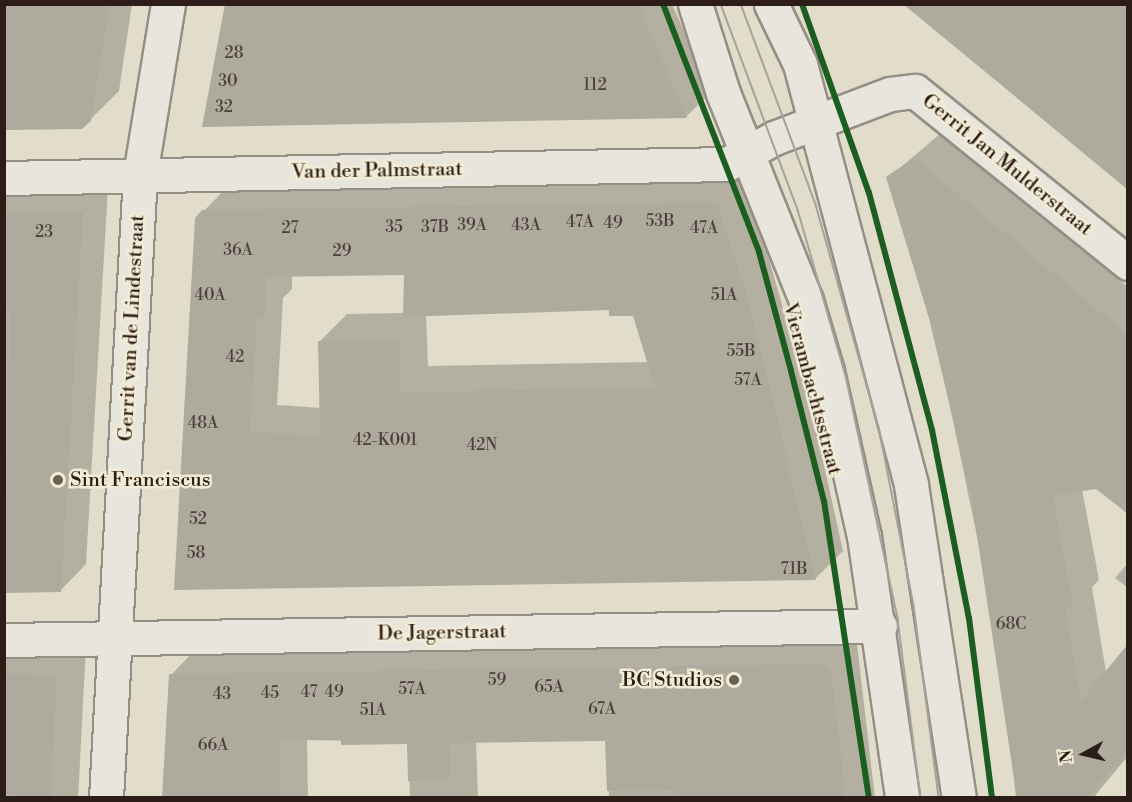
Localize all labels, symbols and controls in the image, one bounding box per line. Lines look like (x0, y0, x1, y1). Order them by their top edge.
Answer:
house number: 28 (225, 43, 243, 63)
house number: 30 (218, 71, 238, 91)
house number: 112 (583, 75, 607, 95)
street label: Gerrit Jan Mulderstraat (917, 89, 1097, 241)
house number: 32 (215, 97, 233, 117)
street label: Van der Palmstraat (291, 158, 463, 184)
house number: 53B (646, 211, 674, 231)
house number: 47A (566, 212, 594, 232)
house number: 49 (603, 213, 623, 233)
street label: Gerrit van de Lindestraat (114, 214, 150, 442)
house number: 39A (457, 215, 487, 235)
house number: 43A (511, 215, 541, 235)
house number: 35 (385, 217, 403, 237)
house number: 37B (421, 217, 449, 237)
house number: 27 (281, 218, 299, 238)
house number: 47A (690, 218, 718, 238)
house number: 23 (35, 222, 53, 242)
house number: 36A (223, 240, 253, 260)
house number: 29 (333, 241, 351, 261)
house number: 40A (194, 285, 226, 305)
house number: 51A (711, 285, 737, 305)
street label: Vierambachtsstraat (777, 300, 847, 478)
house number: 55B (727, 341, 755, 361)
house number: 42 (226, 347, 244, 367)
house number: 57A (734, 370, 762, 390)
house number: 48A (188, 413, 218, 433)
house number: 42-K001 (353, 430, 417, 450)
house number: 42N (467, 435, 497, 455)
place label: Sint Franciscus (70, 468, 210, 492)
marker: Sint Franciscus (51, 473, 65, 487)
house number: 52 (189, 509, 207, 529)
house number: 58 (187, 543, 205, 563)
house number: 71B (781, 559, 807, 579)
house number: 68C (996, 614, 1026, 634)
street label: De Jagerstraat (377, 620, 507, 646)
place label: BC Studios (622, 668, 722, 692)
house number: 59 (488, 670, 506, 690)
marker: BC Studios (727, 673, 741, 687)
house number: 65A (534, 677, 564, 697)
house number: 57A (398, 679, 426, 699)
house number: 47 (301, 682, 317, 702)
house number: 49 (324, 682, 344, 702)
house number: 45 (261, 683, 279, 703)
house number: 43 (213, 684, 231, 704)
house number: 67A (588, 699, 616, 719)
house number: 51A (360, 700, 386, 720)
north arrow (1054, 724, 1114, 784)
house number: 66A (198, 735, 228, 755)
text: N (1055, 749, 1077, 764)

